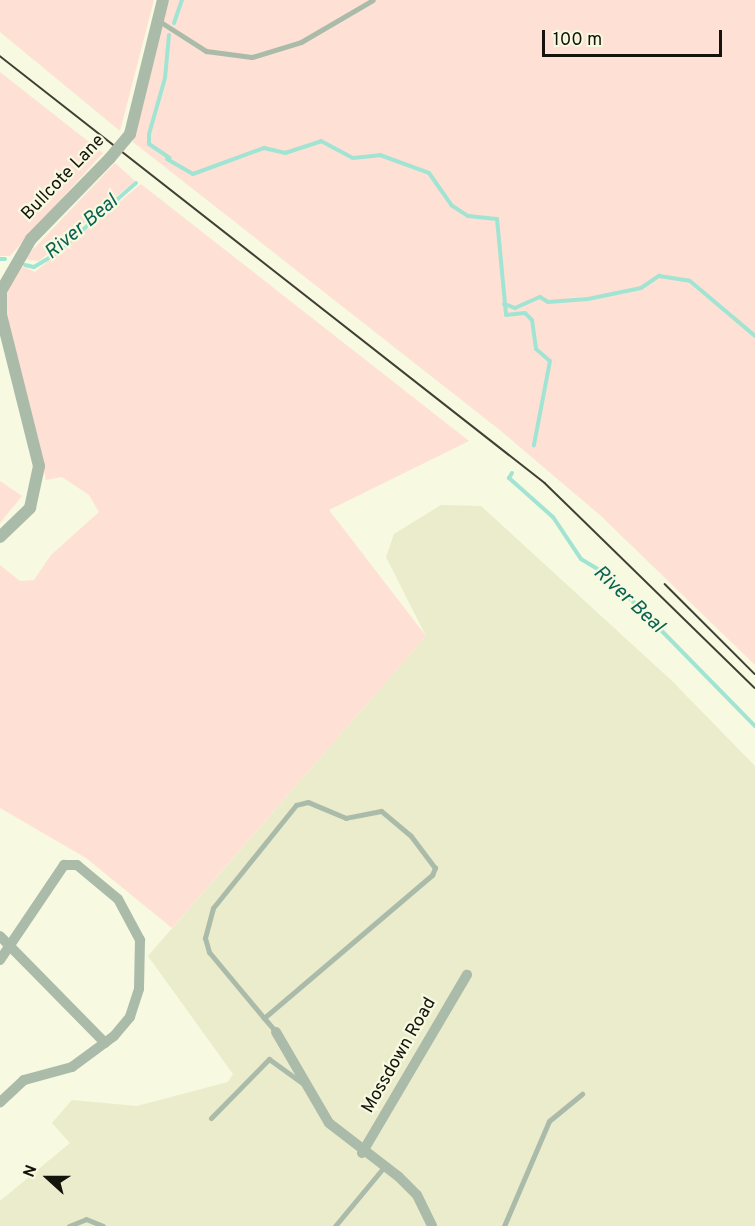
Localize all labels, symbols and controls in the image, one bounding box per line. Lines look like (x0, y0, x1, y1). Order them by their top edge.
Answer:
scale bar (545, 18, 725, 56)
text: 100 m (553, 29, 602, 52)
street label: Bullcote Lane (18, 131, 110, 225)
water label: River Beal (41, 190, 123, 266)
water label: River Beal (588, 561, 668, 639)
street label: Mossdown Road (358, 994, 442, 1118)
north arrow (18, 1148, 78, 1208)
text: N (20, 1163, 43, 1181)

